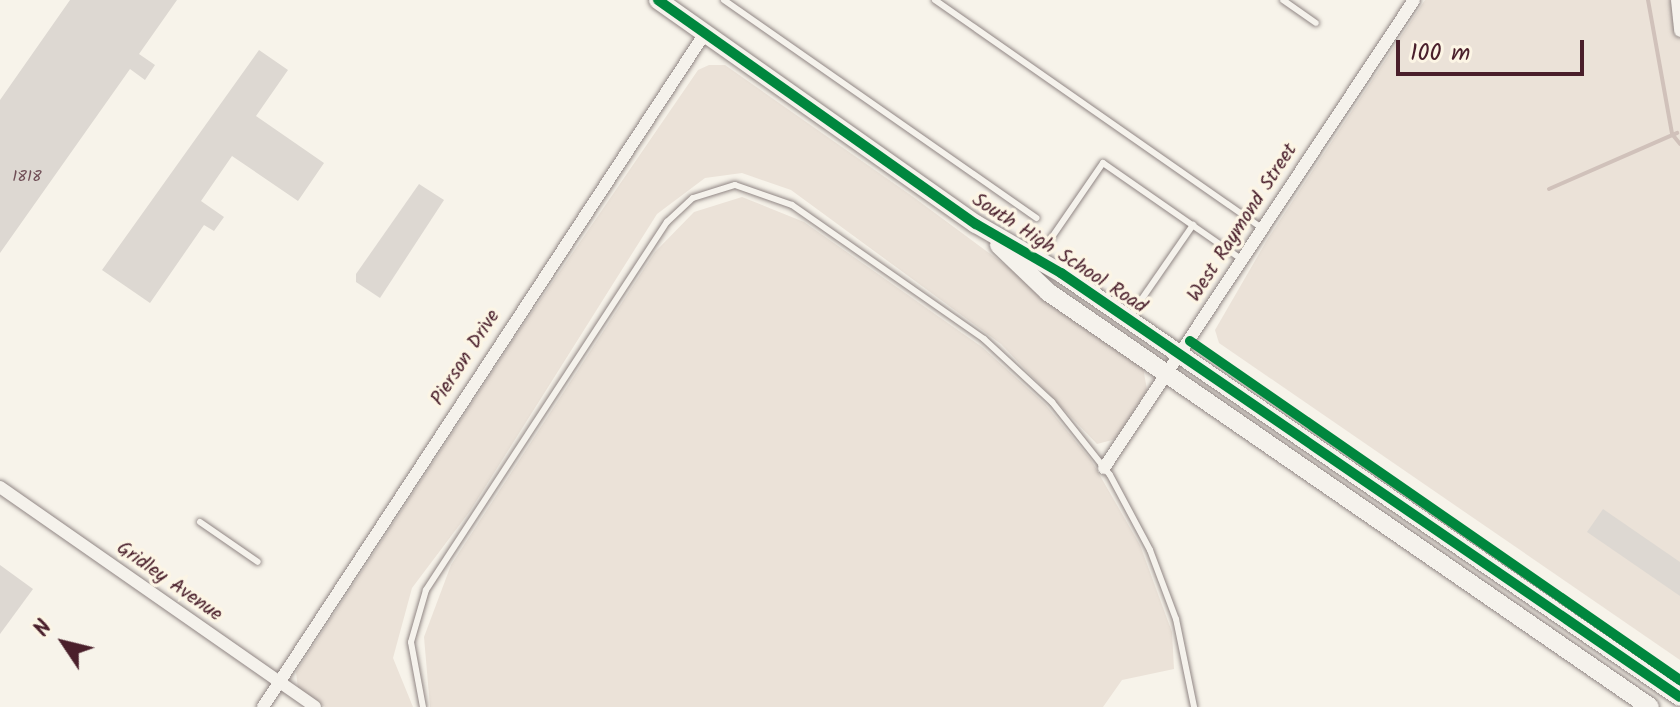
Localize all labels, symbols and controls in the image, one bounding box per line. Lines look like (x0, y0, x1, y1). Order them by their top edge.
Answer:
scale bar (1400, 24, 1588, 74)
text: 100 m (1410, 34, 1470, 73)
street label: West Raymond Street (1183, 139, 1303, 307)
house number: 1818 (12, 167, 42, 187)
street label: South High School Road (967, 189, 1151, 319)
street label: Pierson Drive (426, 306, 506, 410)
street label: Gridley Avenue (111, 537, 227, 627)
north arrow (24, 603, 104, 683)
text: N (26, 613, 62, 645)

